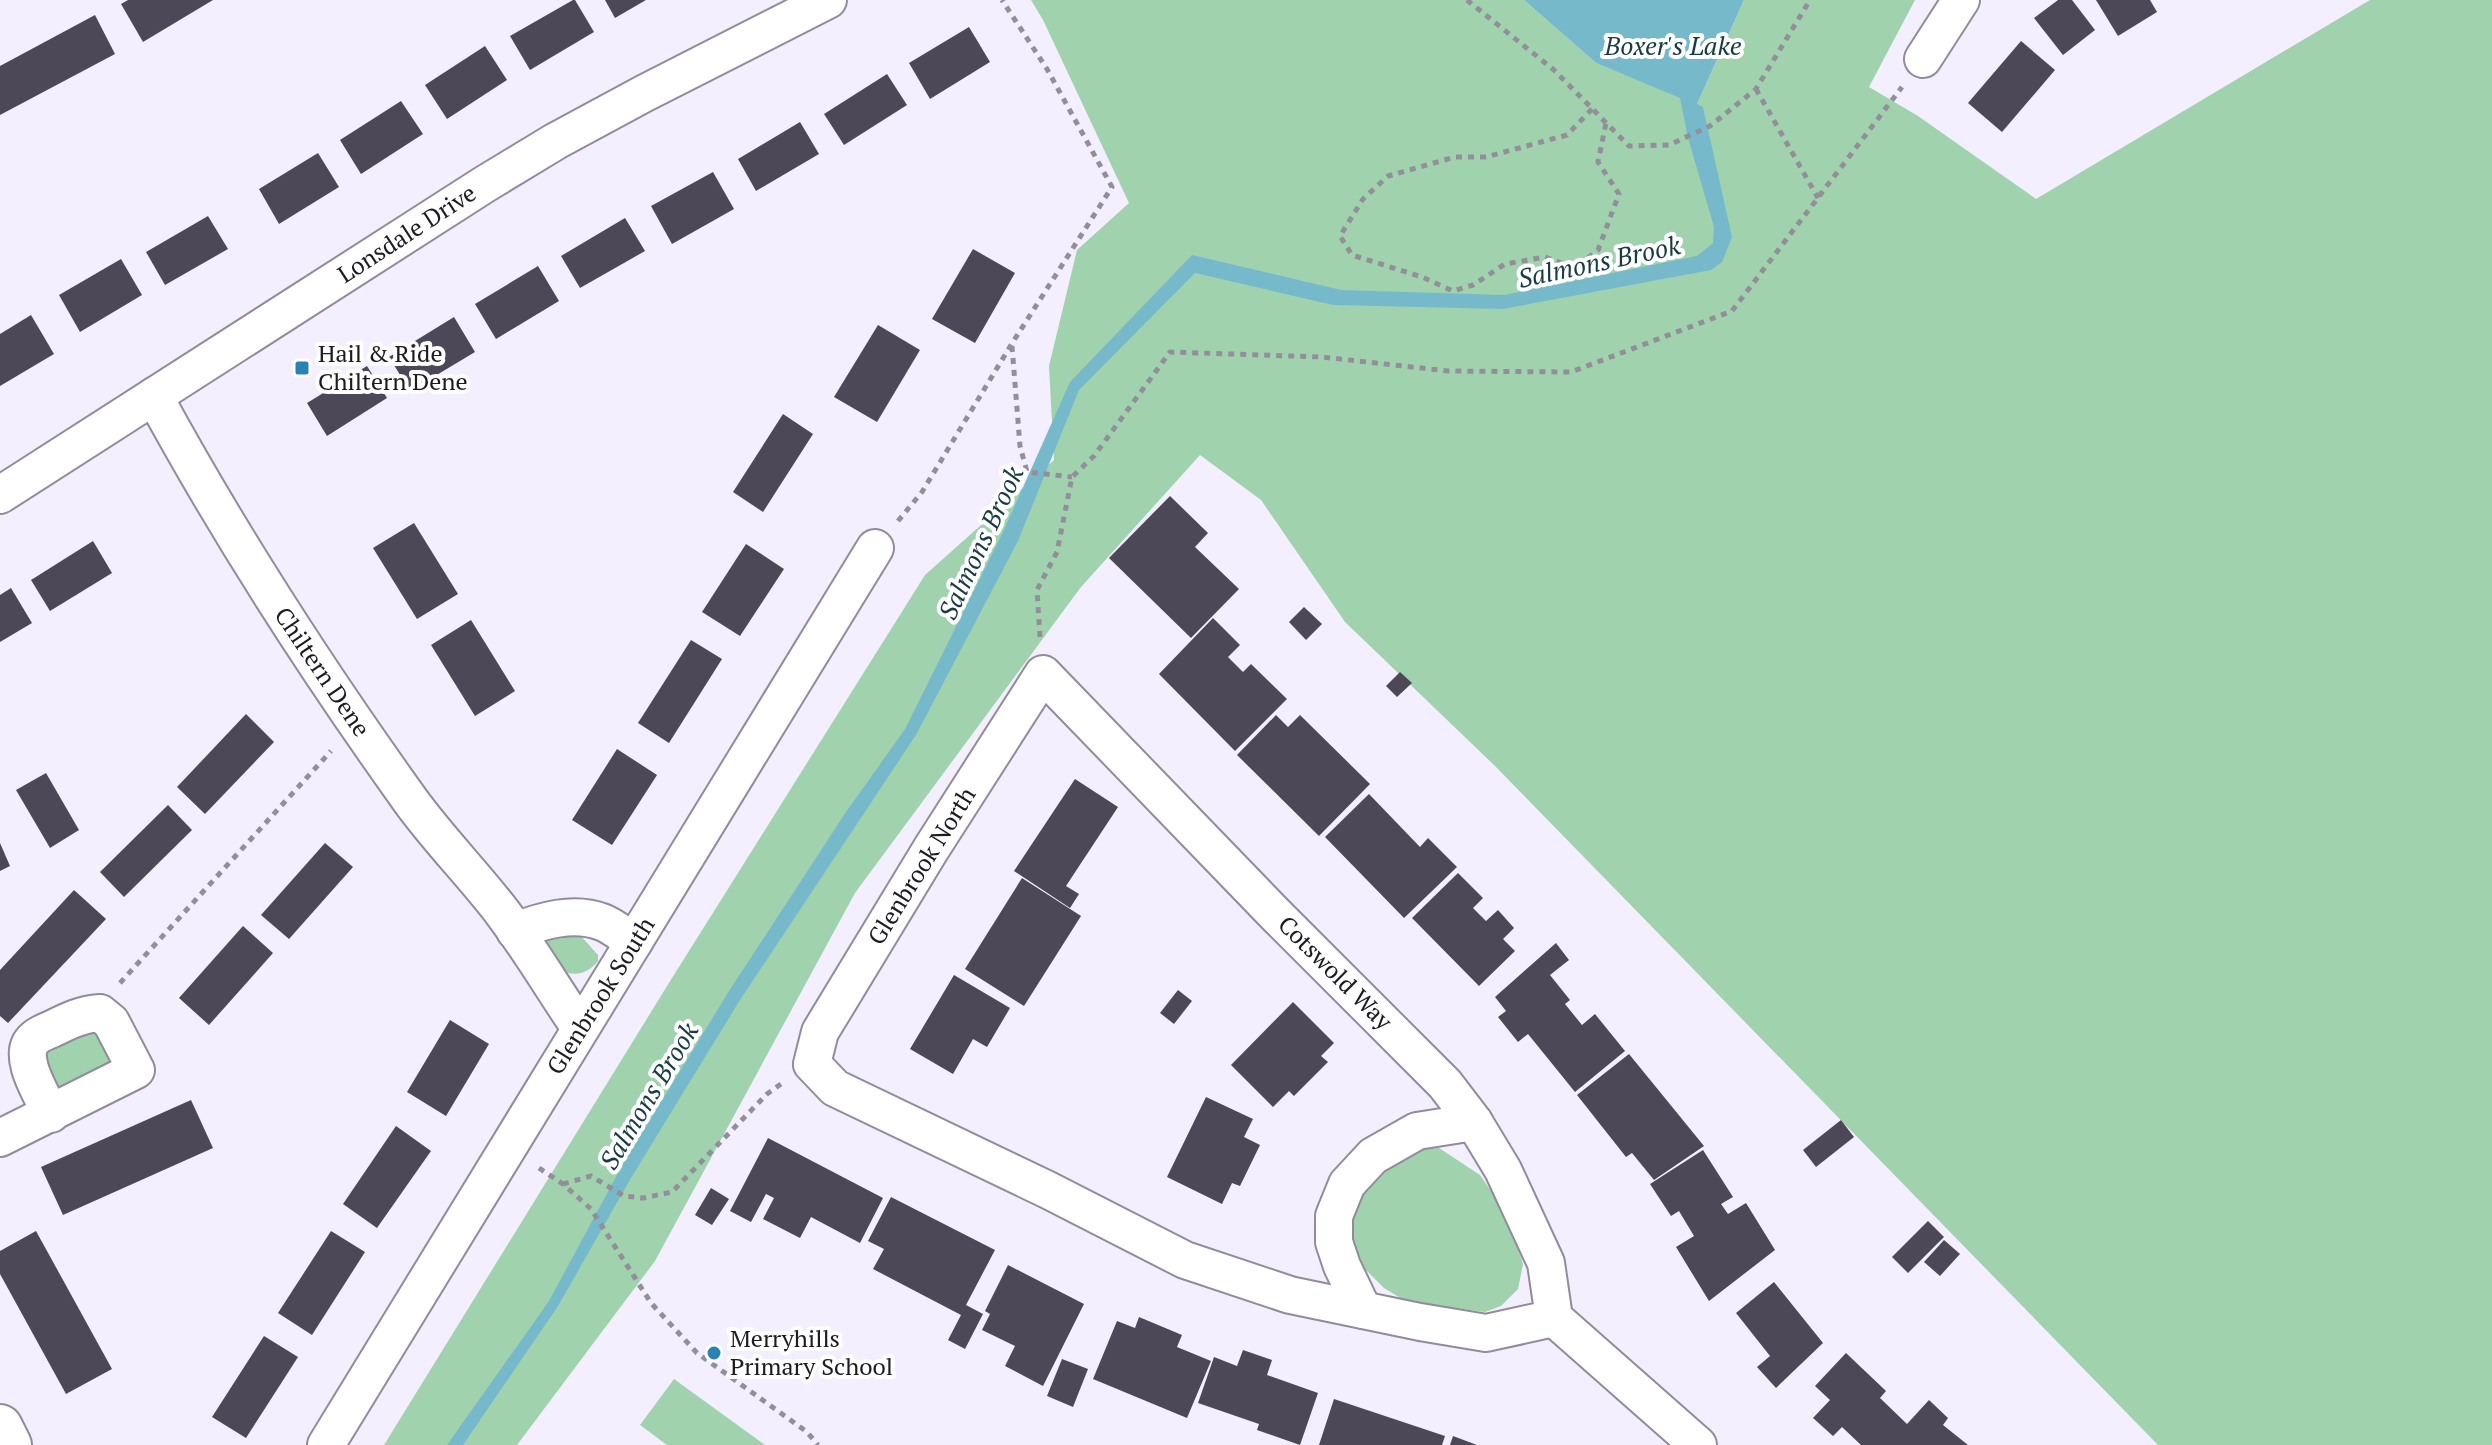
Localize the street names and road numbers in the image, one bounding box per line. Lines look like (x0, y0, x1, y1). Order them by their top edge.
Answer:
street label: Lonsdale Drive (331, 176, 482, 290)
street label: Chiltern Dene (268, 600, 378, 742)
street label: Glenbrook North (860, 781, 982, 950)
street label: Cotswold Way (1272, 908, 1400, 1037)
street label: Glenbrook South (539, 911, 661, 1080)

